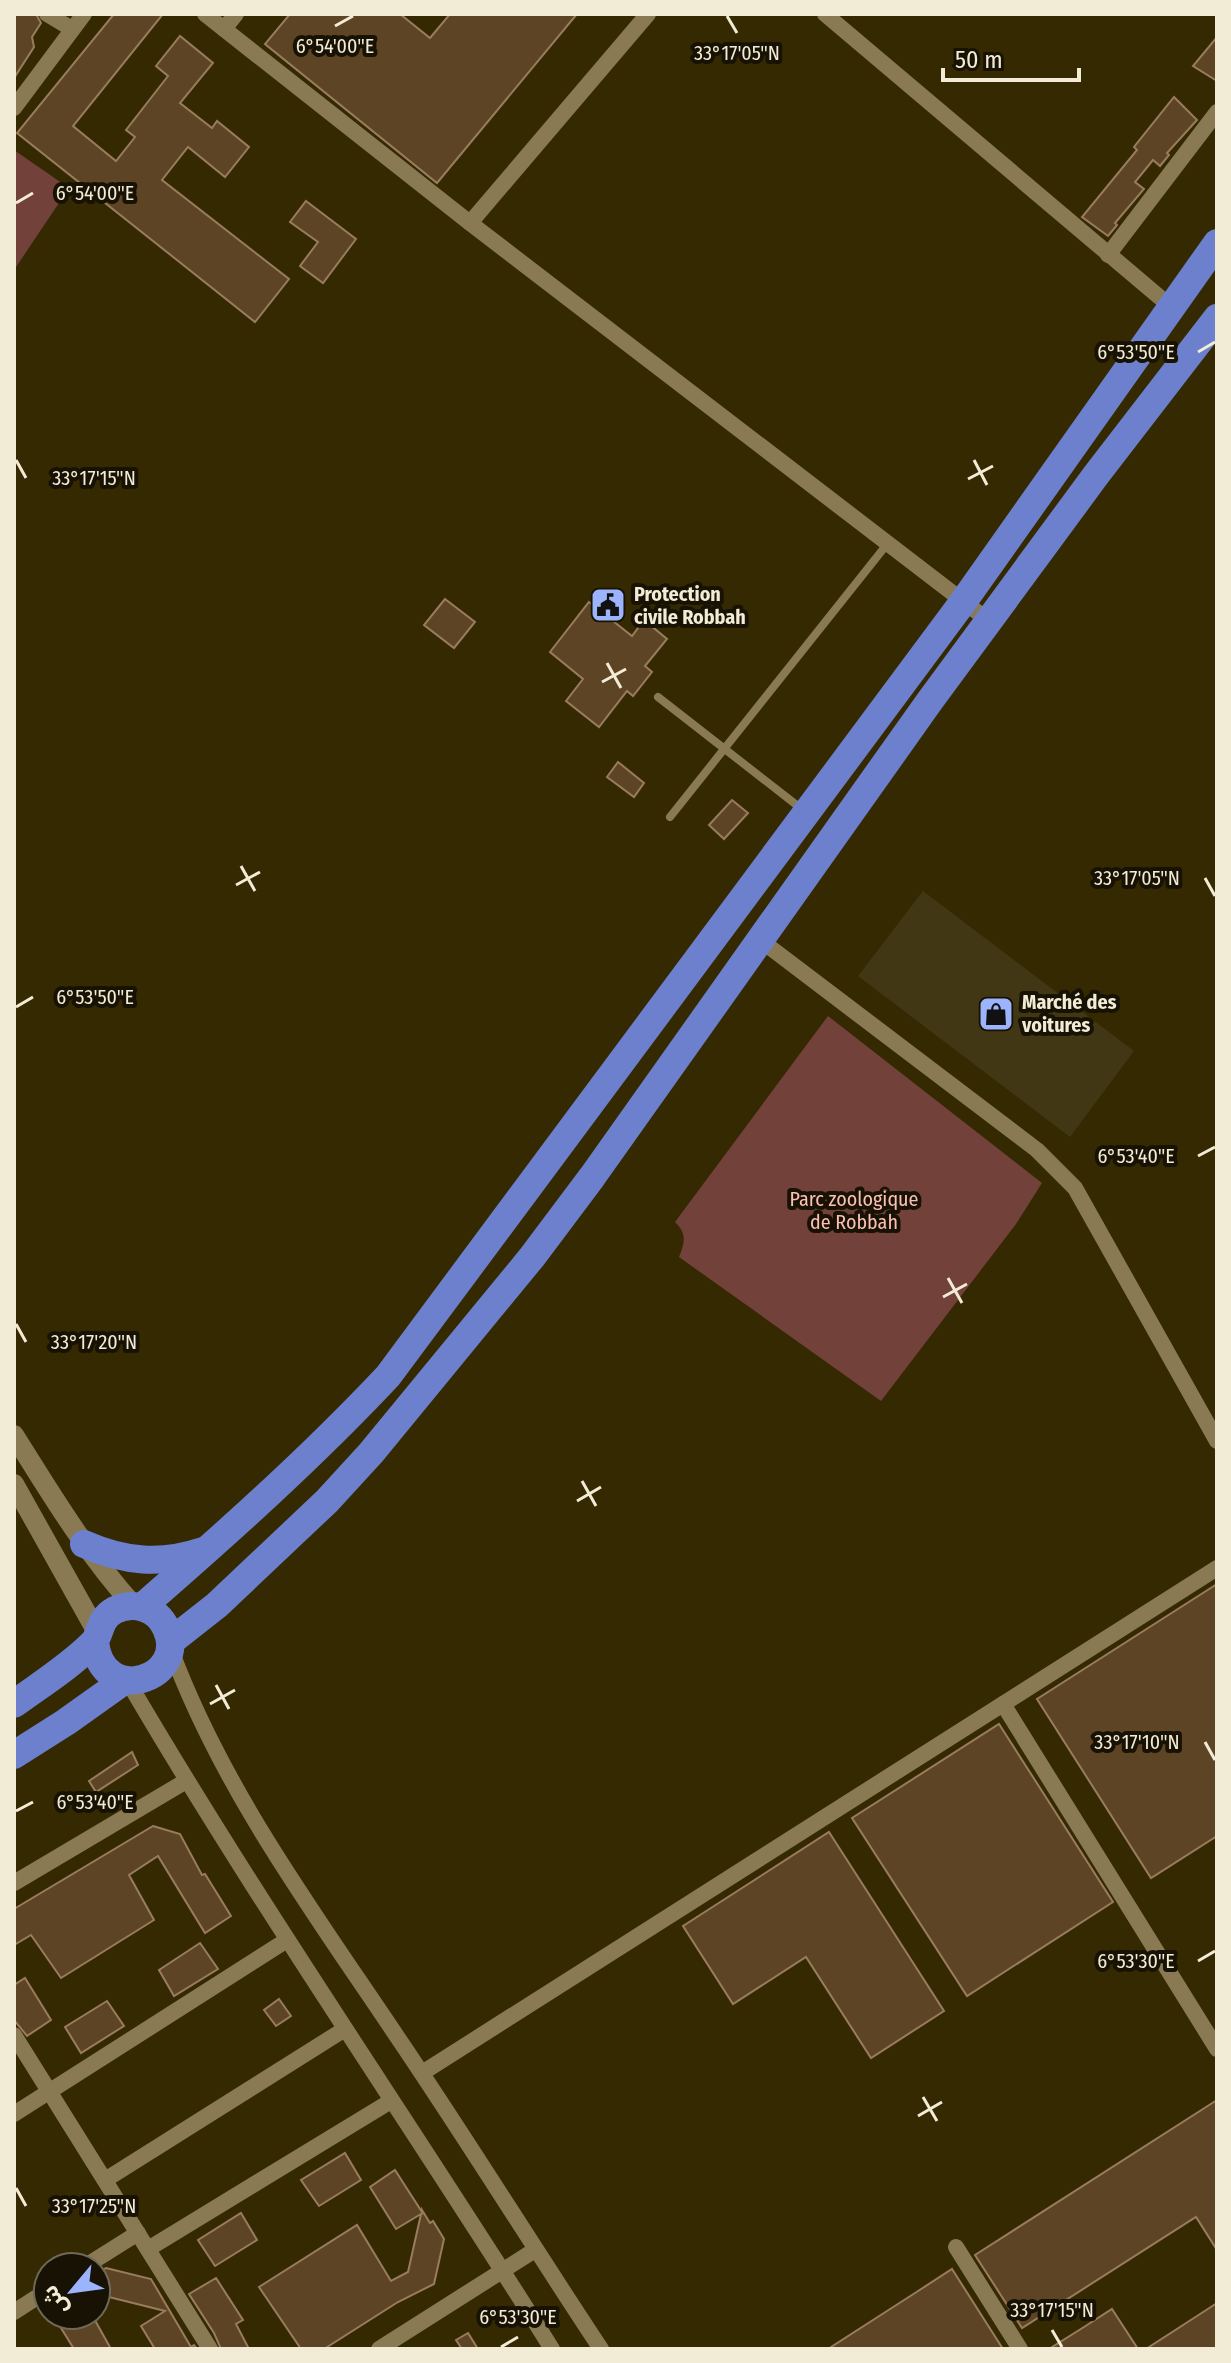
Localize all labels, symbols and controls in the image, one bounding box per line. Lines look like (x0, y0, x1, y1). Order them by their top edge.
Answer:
scale bar (943, 32, 1079, 82)
text: 6°54'00"E (296, 34, 374, 58)
text: 33°17'05"N (694, 41, 780, 65)
text: 50 m (955, 46, 1003, 74)
text: 6°54'00"E (56, 181, 134, 205)
text: 6°53'50"E (1097, 340, 1175, 364)
text: 33°17'15"N (52, 466, 136, 490)
place label: Protection civile Robbah (634, 582, 746, 629)
public building icon: Protection civile Robbah (589, 586, 627, 624)
text: 33°17'05"N (1094, 866, 1180, 890)
text: 6°53'50"E (56, 985, 134, 1009)
place label: Marché des voitures (1021, 990, 1117, 1037)
shop icon: Marché des voitures (977, 995, 1015, 1033)
text: 6°53'40"E (1097, 1144, 1175, 1168)
park label: Parc zoologique de Robbah (790, 1187, 918, 1234)
text: 33°17'20"N (51, 1330, 137, 1354)
text: 33°17'10"N (1094, 1730, 1180, 1754)
text: 6°53'40"E (56, 1790, 134, 1814)
text: 6°53'30"E (1097, 1949, 1175, 1973)
text: 33°17'25"N (52, 2194, 136, 2218)
north arrow (32, 2251, 112, 2331)
text: ش (36, 2281, 74, 2320)
text: 33°17'15"N (1010, 2298, 1094, 2322)
text: 6°53'30"E (479, 2305, 557, 2329)

